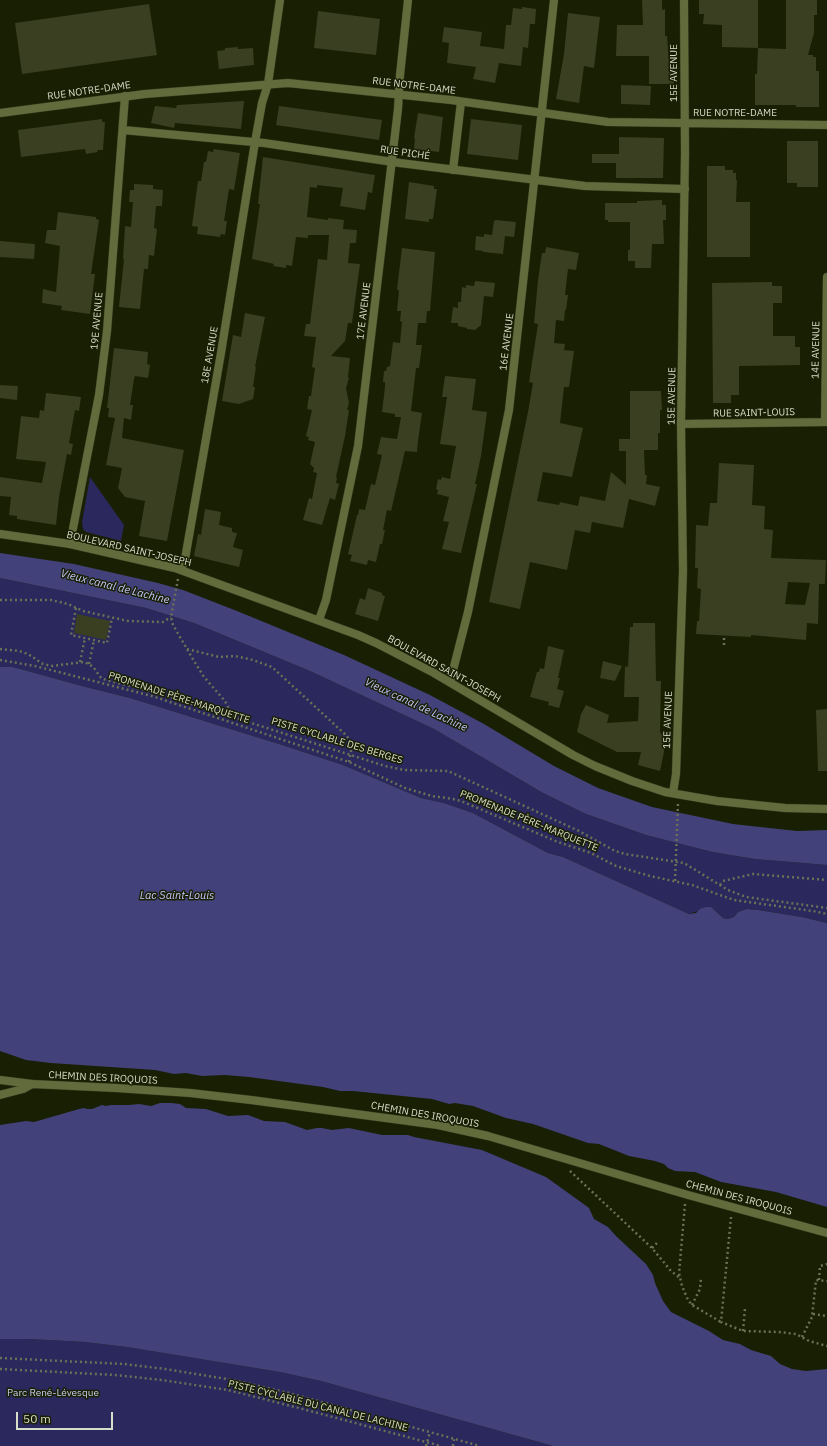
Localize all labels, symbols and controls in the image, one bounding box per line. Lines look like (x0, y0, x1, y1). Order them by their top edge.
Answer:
street label: 15E AVENUE (668, 44, 680, 102)
street label: RUE NOTRE-DAME (372, 75, 456, 97)
street label: RUE NOTRE-DAME (47, 79, 131, 103)
street label: RUE NOTRE-DAME (693, 107, 777, 119)
street label: RUE PICHÉ (379, 144, 431, 162)
street label: 17E AVENUE (355, 282, 373, 340)
street label: 19E AVENUE (89, 292, 105, 350)
street label: 16E AVENUE (498, 313, 516, 371)
street label: 14E AVENUE (809, 321, 823, 379)
street label: 18E AVENUE (199, 326, 221, 384)
street label: 15E AVENUE (665, 367, 679, 425)
street label: RUE SAINT-LOUIS (713, 406, 795, 420)
street label: BOULEVARD SAINT-JOSEPH (65, 529, 193, 569)
water label: Vieux canal de Lachine (59, 567, 171, 607)
street label: BOULEVARD SAINT-JOSEPH (385, 633, 503, 705)
street label: PROMENADE PÈRE-MARQUETTE (107, 669, 251, 727)
water label: Vieux canal de Lachine (363, 675, 469, 735)
street label: 15E AVENUE (661, 691, 675, 749)
street label: PISTE CYCLABLE DES BERGES (270, 715, 404, 767)
street label: PROMENADE PÈRE-MARQUETTE (458, 788, 600, 854)
water label: Lac Saint-Louis (140, 889, 214, 903)
street label: CHEMIN DES IROQUOIS (48, 1069, 158, 1087)
street label: CHEMIN DES IROQUOIS (370, 1100, 480, 1130)
street label: CHEMIN DES IROQUOIS (685, 1178, 793, 1218)
street label: PISTE CYCLABLE DU CANAL DE LACHINE (227, 1378, 409, 1434)
park label: Parc René-Lévesque (7, 1387, 99, 1399)
scale bar (18, 1404, 115, 1430)
text: 50 m (23, 1411, 51, 1426)

